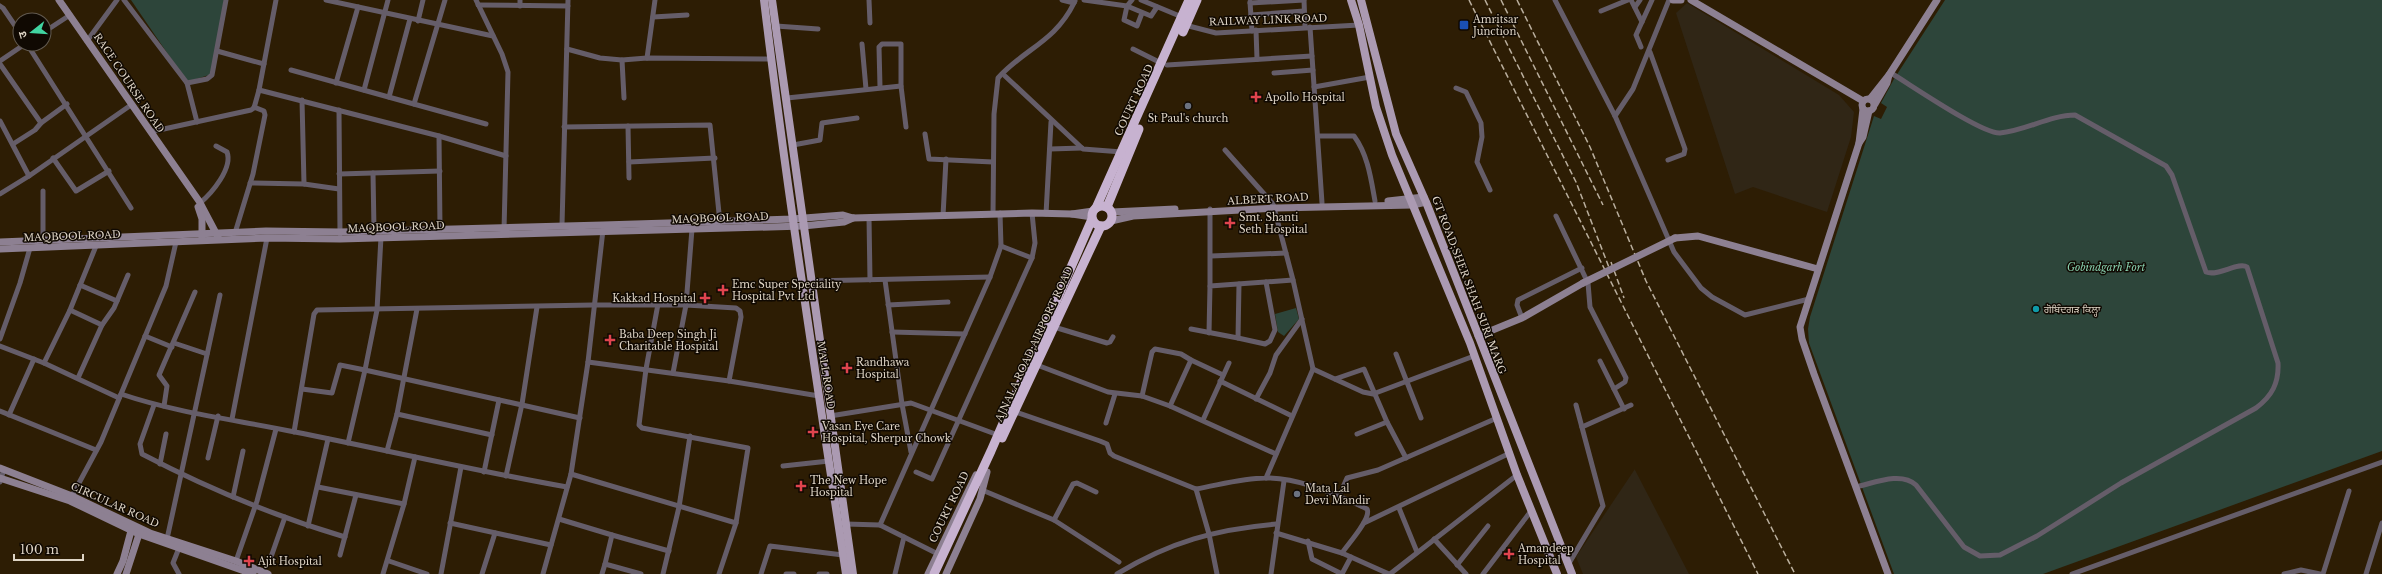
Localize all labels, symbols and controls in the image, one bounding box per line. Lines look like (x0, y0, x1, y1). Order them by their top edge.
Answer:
street label: RAILWAY LINK ROAD (1209, 11, 1327, 29)
north arrow (12, 12, 52, 52)
place label: Amritsar Junction (1471, 13, 1518, 38)
marker: Amritsar Junction (1458, 19, 1470, 31)
text: उ (15, 29, 30, 40)
street label: RACE COURSE ROAD (91, 31, 167, 135)
street label: COURT ROAD (1112, 62, 1156, 138)
marker: Apollo Hospital (1250, 91, 1262, 103)
place label: Apollo Hospital (1264, 91, 1345, 104)
marker: St Paul's church (1183, 101, 1193, 111)
place label: St Paul's church (1148, 112, 1228, 125)
street label: ALBERT ROAD (1226, 190, 1309, 208)
street label: GT ROAD;SHER SHAH SURI MARG (1429, 194, 1509, 376)
street label: MAQBOOL ROAD (671, 210, 769, 226)
place label: Smt. Shanti Seth Hospital (1239, 211, 1308, 236)
marker: Smt. Shanti Seth Hospital (1224, 217, 1236, 229)
street label: MAQBOOL ROAD (347, 219, 445, 235)
street label: MAQBOOL ROAD (23, 228, 121, 244)
park label: Gobindgarh Fort (2067, 261, 2145, 274)
street label: AJNALA ROAD;AIRPORT ROAD (992, 264, 1076, 425)
place label: Emc Super Speciality Hospital Pvt Ltd (732, 278, 842, 303)
marker: Emc Super Speciality Hospital Pvt Ltd (717, 284, 729, 296)
place label: Kakkad Hospital (612, 292, 696, 305)
marker: Kakkad Hospital (699, 292, 711, 304)
place label: ਗੋਬਿੰਦਗੜ ਕਿਲ੍ਹਾ (2043, 303, 2101, 317)
marker: ਗੋਬਿੰਦਗੜ ਕਿਲ੍ਹਾ (2031, 304, 2041, 314)
place label: Baba Deep Singh Ji Charitable Hospital (619, 328, 718, 353)
marker: Baba Deep Singh Ji Charitable Hospital (604, 334, 616, 346)
street label: MALL ROAD (814, 340, 838, 410)
place label: Randhawa Hospital (856, 356, 910, 381)
marker: Randhawa Hospital (841, 362, 853, 374)
place label: Vasan Eye Care Hospital, Sherpur Chowk (821, 420, 952, 445)
marker: Vasan Eye Care Hospital, Sherpur Chowk (807, 426, 819, 438)
street label: COURT ROAD (926, 469, 972, 545)
place label: The New Hope Hospital (810, 474, 887, 499)
street label: CIRCULAR ROAD (69, 480, 161, 530)
marker: The New Hope Hospital (795, 480, 807, 492)
place label: Mata Lal Devi Mandir (1305, 482, 1370, 507)
marker: Mata Lal Devi Mandir (1292, 489, 1302, 499)
scale bar (14, 536, 83, 562)
text: 100 m (20, 542, 59, 557)
place label: Amandeep Hospital (1517, 542, 1574, 567)
marker: Amandeep Hospital (1503, 548, 1515, 560)
marker: Ajit Hospital (243, 555, 255, 567)
place label: Ajit Hospital (257, 555, 322, 568)

